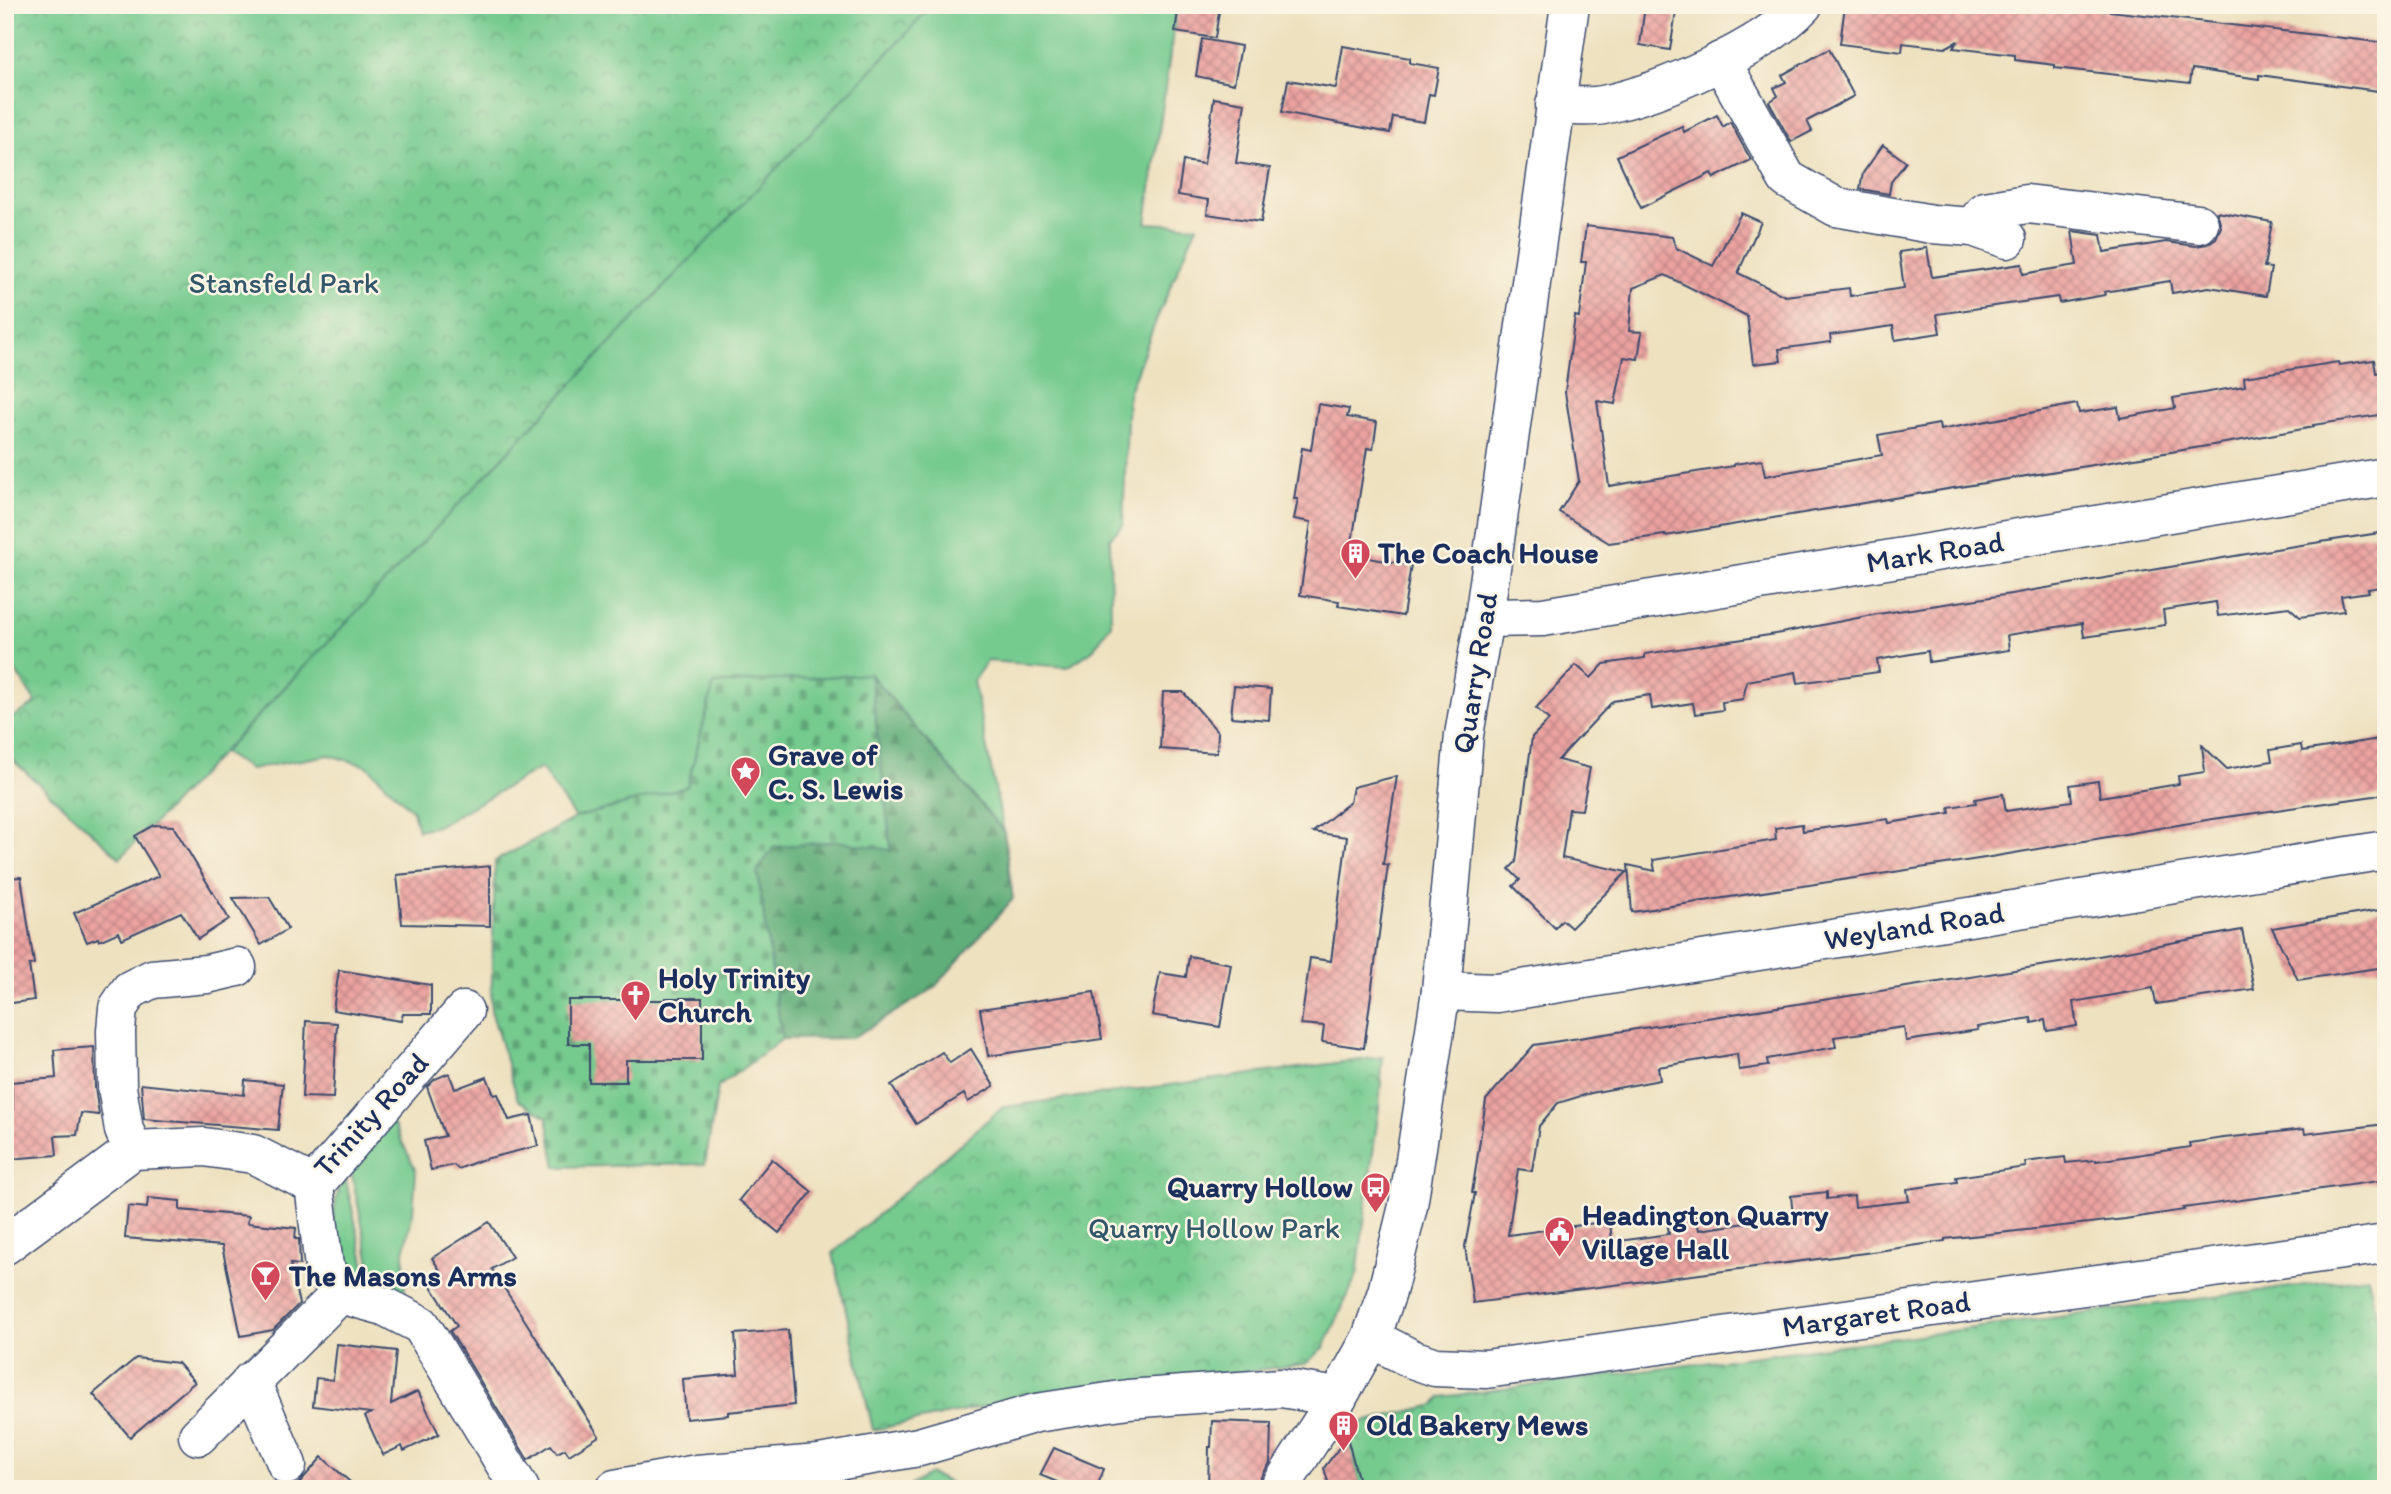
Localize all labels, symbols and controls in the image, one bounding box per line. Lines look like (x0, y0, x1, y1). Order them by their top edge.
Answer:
park label: Stansfeld Park (189, 264, 379, 301)
street label: Mark Road (1863, 522, 2006, 581)
place label: The Coach House (1377, 534, 1599, 571)
building icon: The Coach House (1338, 536, 1372, 580)
street label: Quarry Road (1443, 589, 1506, 756)
place label: Grave of C. S. Lewis (768, 736, 903, 807)
place icon: Grave of C. S. Lewis (728, 755, 762, 799)
street label: Weyland Road (1821, 893, 2007, 958)
place label: Holy Trinity Church (658, 959, 811, 1030)
church icon: Holy Trinity Church (618, 978, 652, 1022)
street label: Trinity Road (305, 1045, 436, 1185)
place label: Quarry Hollow (1167, 1168, 1354, 1205)
bus stop icon: Quarry Hollow (1359, 1170, 1393, 1214)
place label: Headington Quarry Village Hall (1582, 1196, 1829, 1267)
park label: Quarry Hollow Park (1088, 1209, 1340, 1246)
public building icon: Headington Quarry Village Hall (1542, 1215, 1576, 1259)
place label: The Masons Arms (288, 1257, 517, 1294)
bar icon: The Masons Arms (249, 1259, 283, 1303)
street label: Margaret Road (1779, 1282, 1972, 1345)
place label: Old Bakery Mews (1366, 1406, 1588, 1443)
building icon: Old Bakery Mews (1326, 1408, 1360, 1452)

